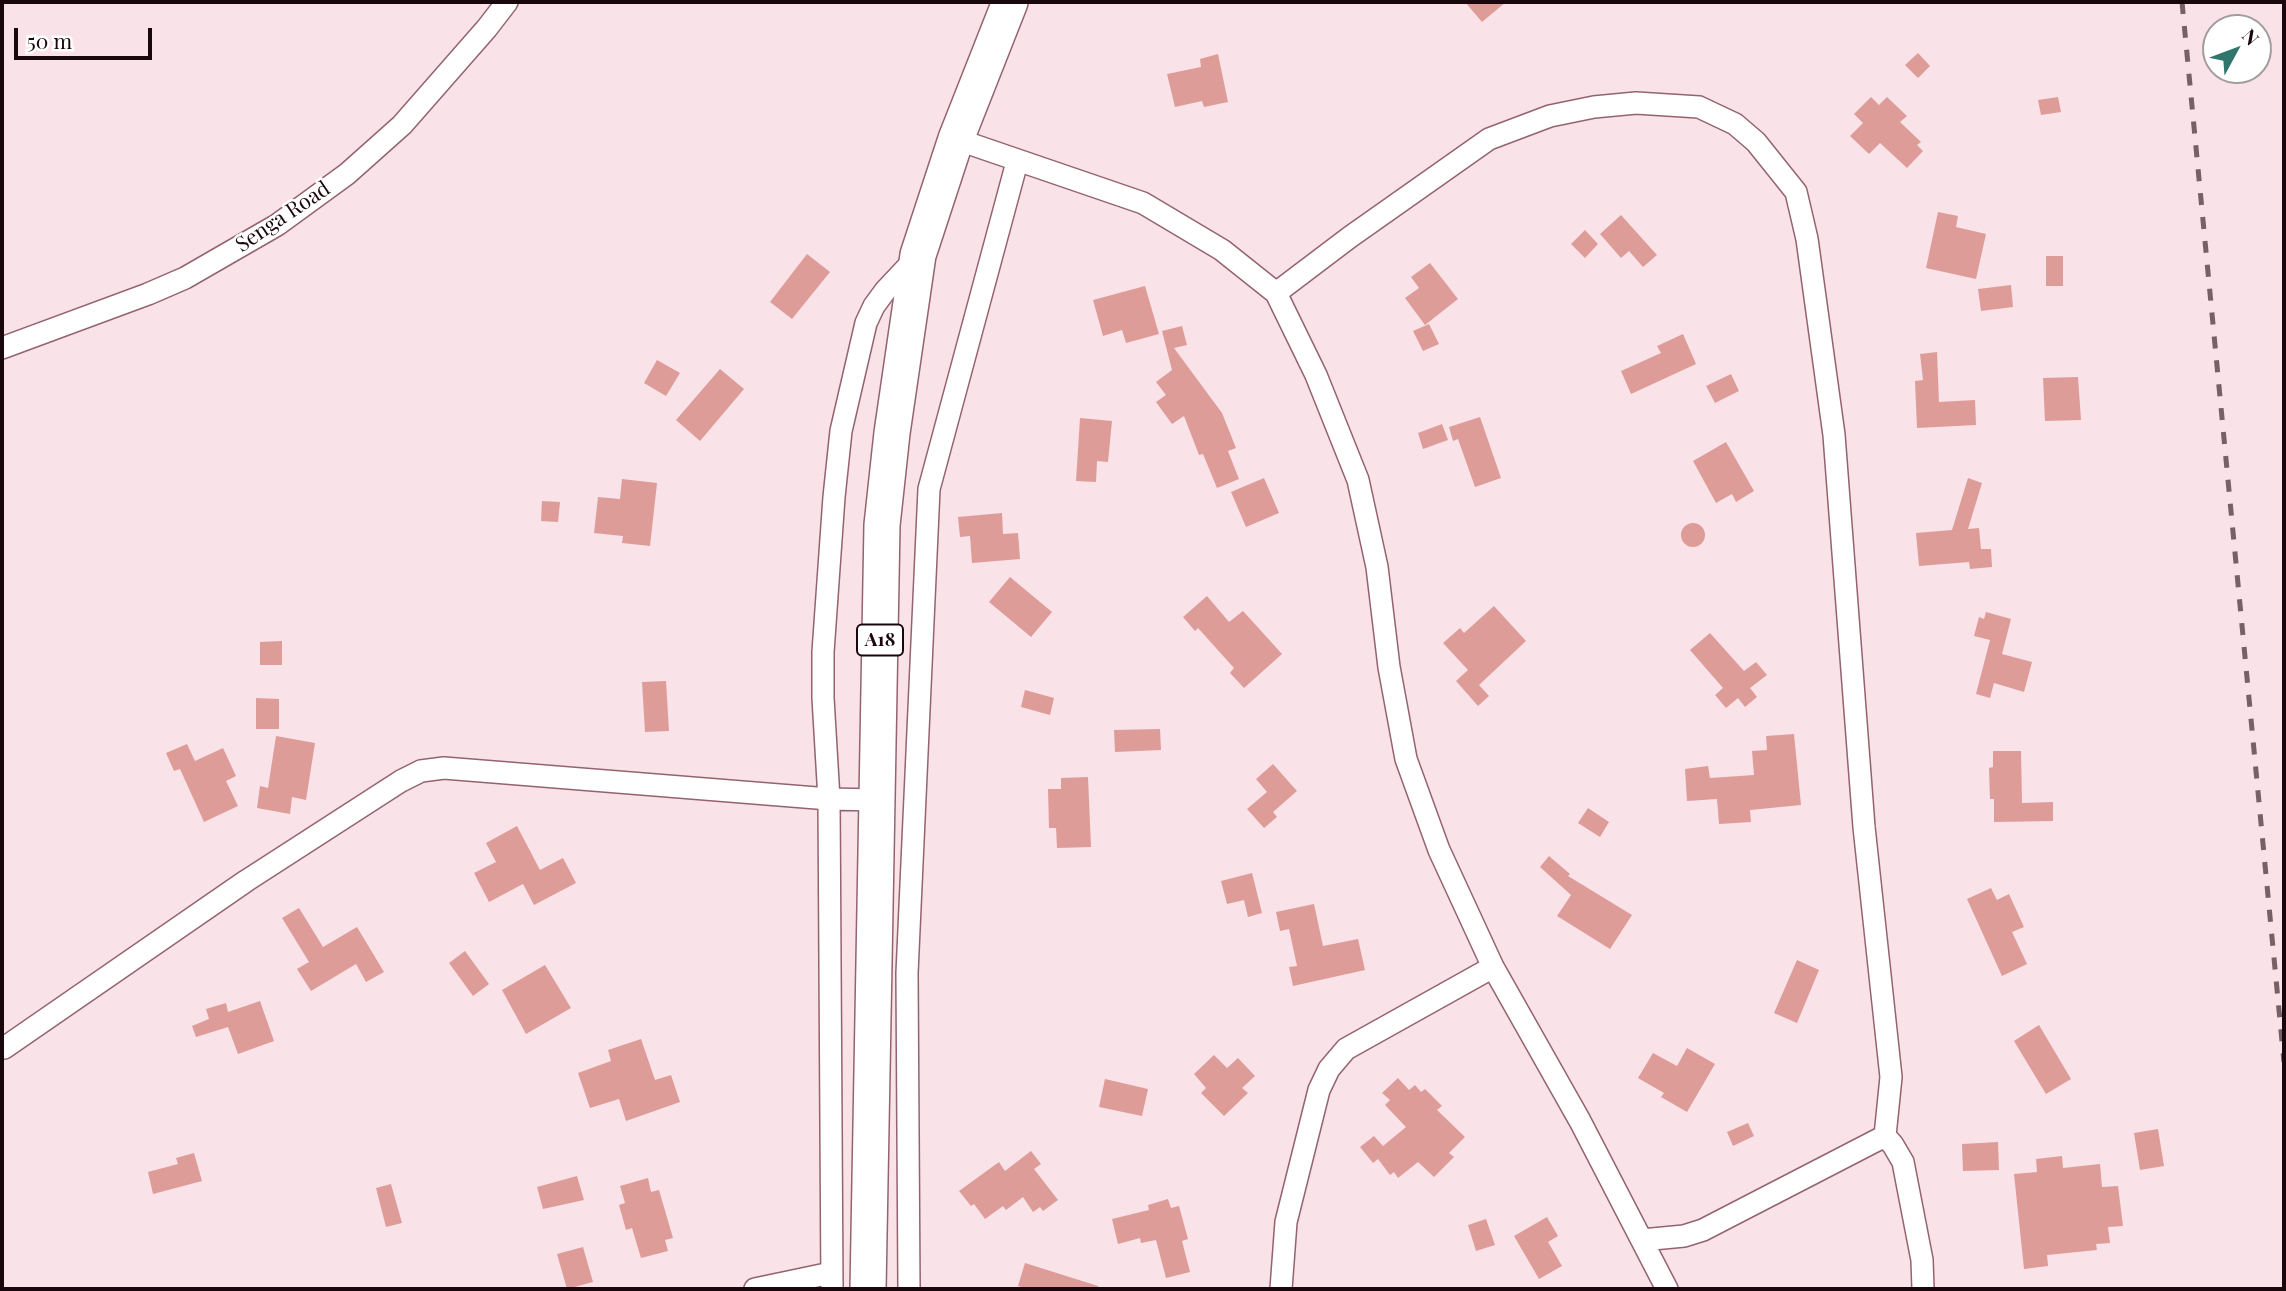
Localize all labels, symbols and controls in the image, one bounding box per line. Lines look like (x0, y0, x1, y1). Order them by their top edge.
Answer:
scale bar (18, 14, 156, 58)
north arrow (2202, 14, 2272, 84)
text: N (2237, 23, 2266, 50)
text: 50 m (27, 26, 72, 54)
street label: Senga Road (231, 176, 335, 258)
road number: A18 (857, 624, 903, 656)

